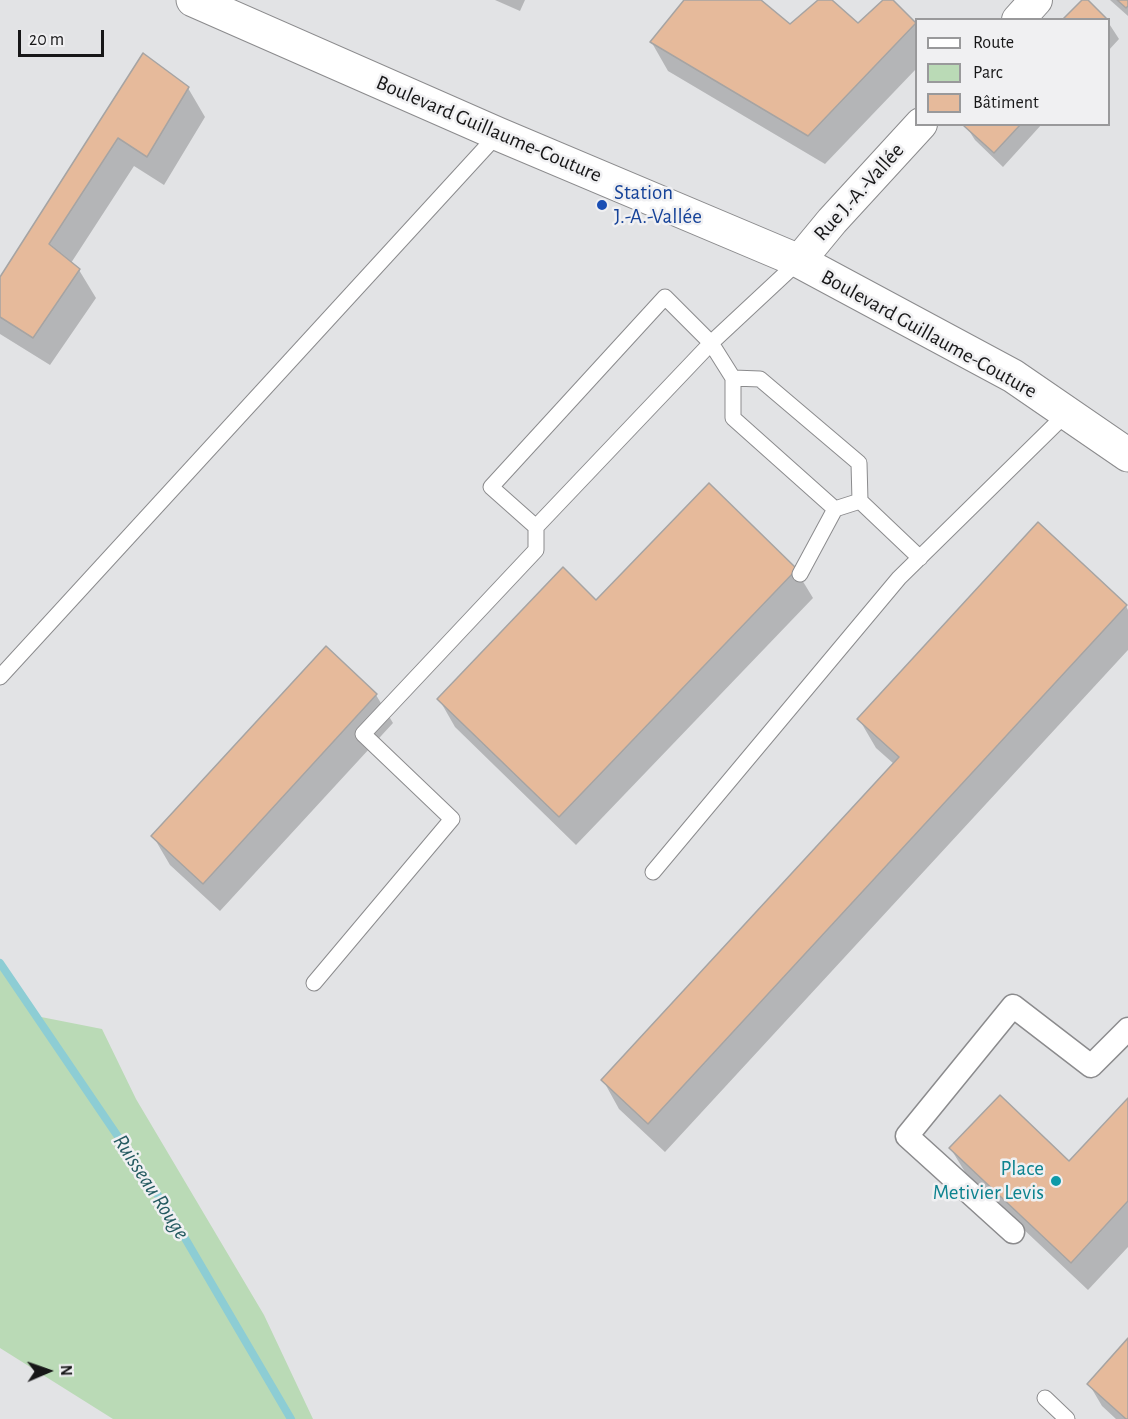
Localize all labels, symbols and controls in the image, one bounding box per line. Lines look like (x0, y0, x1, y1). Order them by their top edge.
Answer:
scale bar (21, 18, 106, 56)
legend (915, 18, 1110, 126)
text: 20 m (29, 31, 64, 49)
text: Route (973, 34, 1014, 52)
text: Parc (973, 64, 1003, 82)
street label: Boulevard Guillaume-Couture (372, 70, 606, 188)
text: Bâtiment (973, 94, 1039, 112)
street label: Rue J.-A.-Vallée (808, 138, 910, 246)
place label: Station J.-A.-Vallée (614, 180, 702, 230)
marker: Station J.-A.-Vallée (595, 198, 609, 212)
street label: Boulevard Guillaume-Couture (817, 264, 1041, 404)
water label: Ruisseau Rouge (107, 1129, 195, 1245)
place label: Place Metivier Levis (933, 1156, 1044, 1206)
marker: Place Metivier Levis (1049, 1174, 1063, 1188)
north arrow (18, 1341, 78, 1401)
text: N (58, 1365, 74, 1376)

